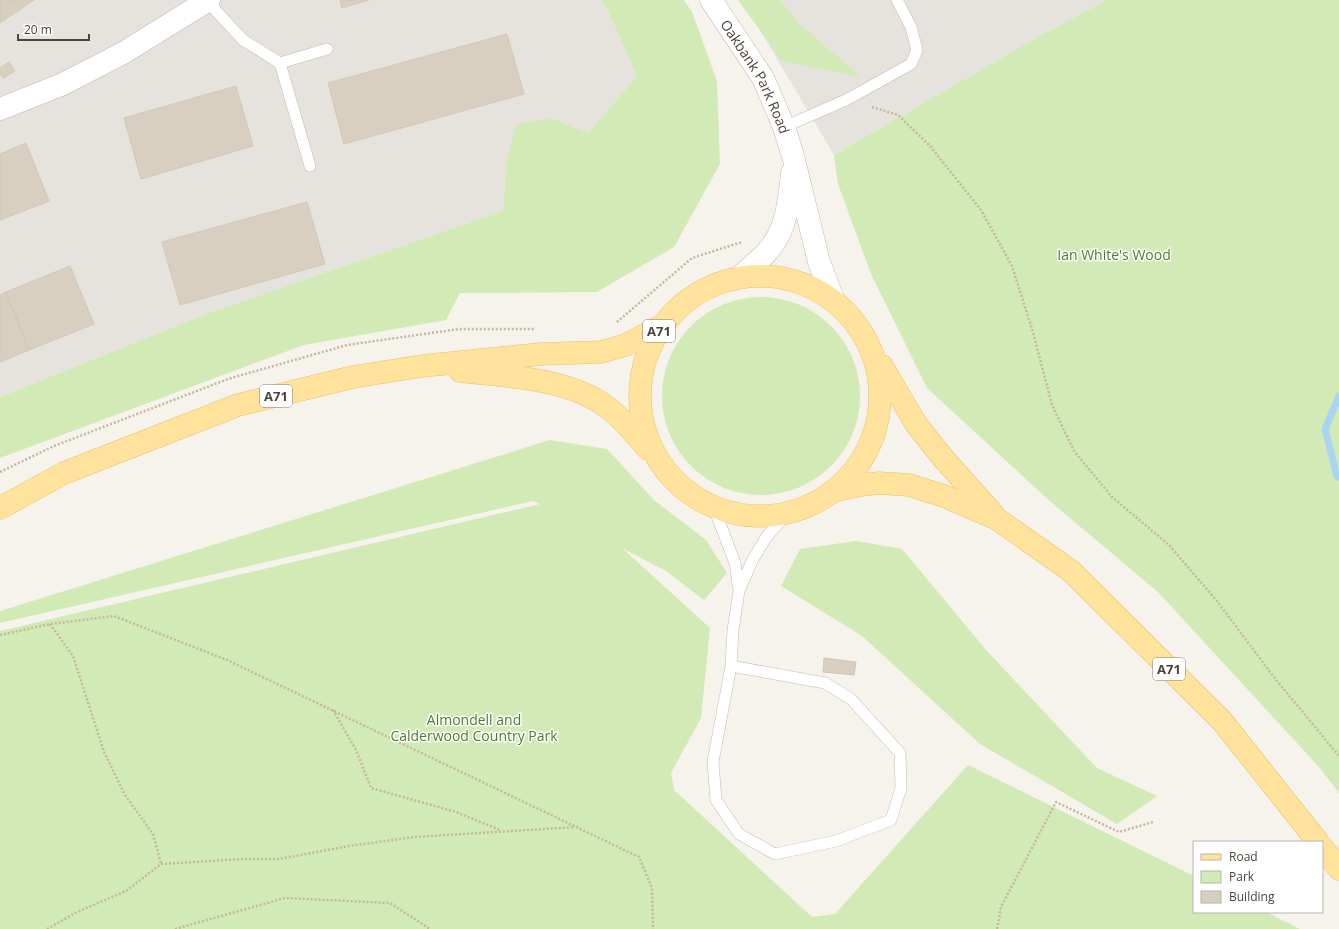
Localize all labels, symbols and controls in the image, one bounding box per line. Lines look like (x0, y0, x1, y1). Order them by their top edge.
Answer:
street label: Oakbank Park Road (717, 15, 795, 136)
scale bar (18, 16, 89, 42)
text: 20 m (24, 21, 52, 38)
park label: Ian White's Wood (1057, 245, 1171, 264)
road number: A71 (643, 320, 675, 342)
road number: A71 (260, 385, 292, 407)
road number: A71 (1153, 658, 1185, 680)
park label: Almondell and Calderwood Country Park (390, 710, 558, 745)
legend (1193, 841, 1323, 913)
text: Road (1229, 848, 1258, 865)
text: Park (1229, 868, 1255, 885)
text: Building (1229, 888, 1275, 905)

